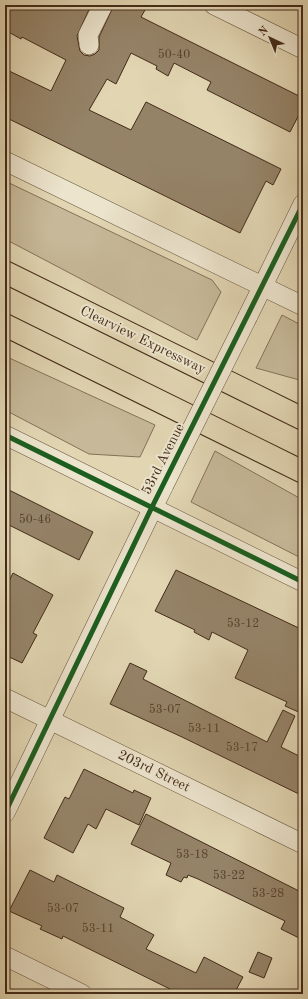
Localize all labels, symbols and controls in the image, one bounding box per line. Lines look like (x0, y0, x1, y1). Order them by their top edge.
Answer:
north arrow (250, 18, 290, 58)
text: N (257, 25, 271, 39)
house number: 50-40 (158, 48, 190, 61)
street label: Clearview Expressway (78, 304, 208, 377)
street label: 53rd Avenue (139, 421, 187, 497)
house number: 50-46 (19, 513, 51, 526)
house number: 53-12 (227, 617, 259, 630)
house number: 53-07 (149, 703, 181, 716)
house number: 53-11 (188, 722, 220, 735)
house number: 53-17 (226, 741, 258, 754)
street label: 203rd Street (116, 748, 192, 795)
house number: 53-18 (176, 848, 208, 861)
house number: 53-22 (213, 869, 245, 882)
house number: 53-28 (252, 887, 284, 900)
house number: 53-07 (47, 902, 79, 915)
house number: 53-11 (82, 922, 114, 935)

